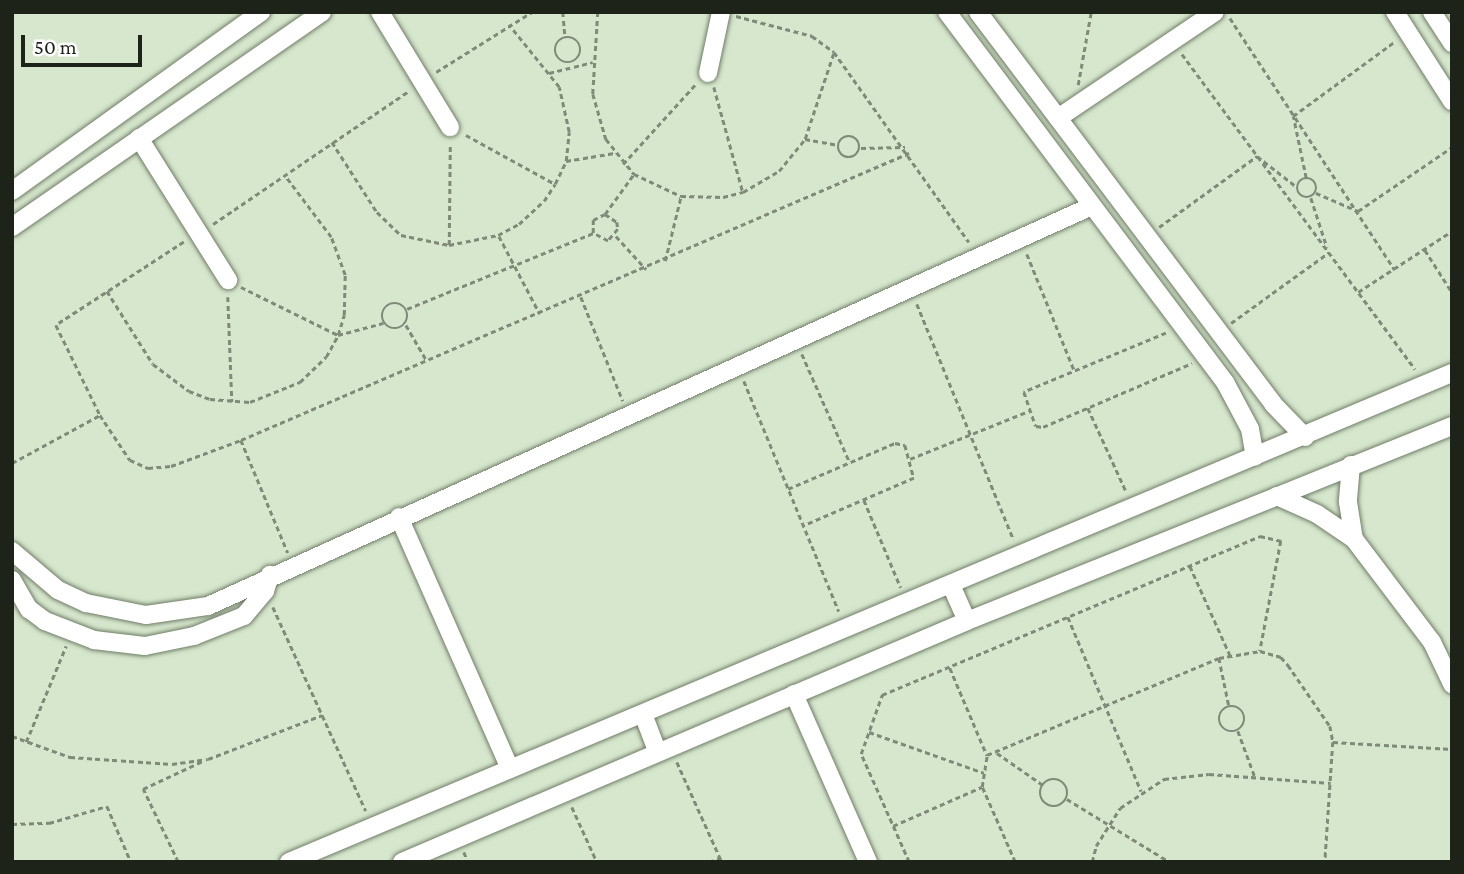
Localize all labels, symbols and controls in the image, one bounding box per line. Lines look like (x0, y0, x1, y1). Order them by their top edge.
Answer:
scale bar (24, 21, 145, 65)
text: 50 m (34, 35, 77, 59)

